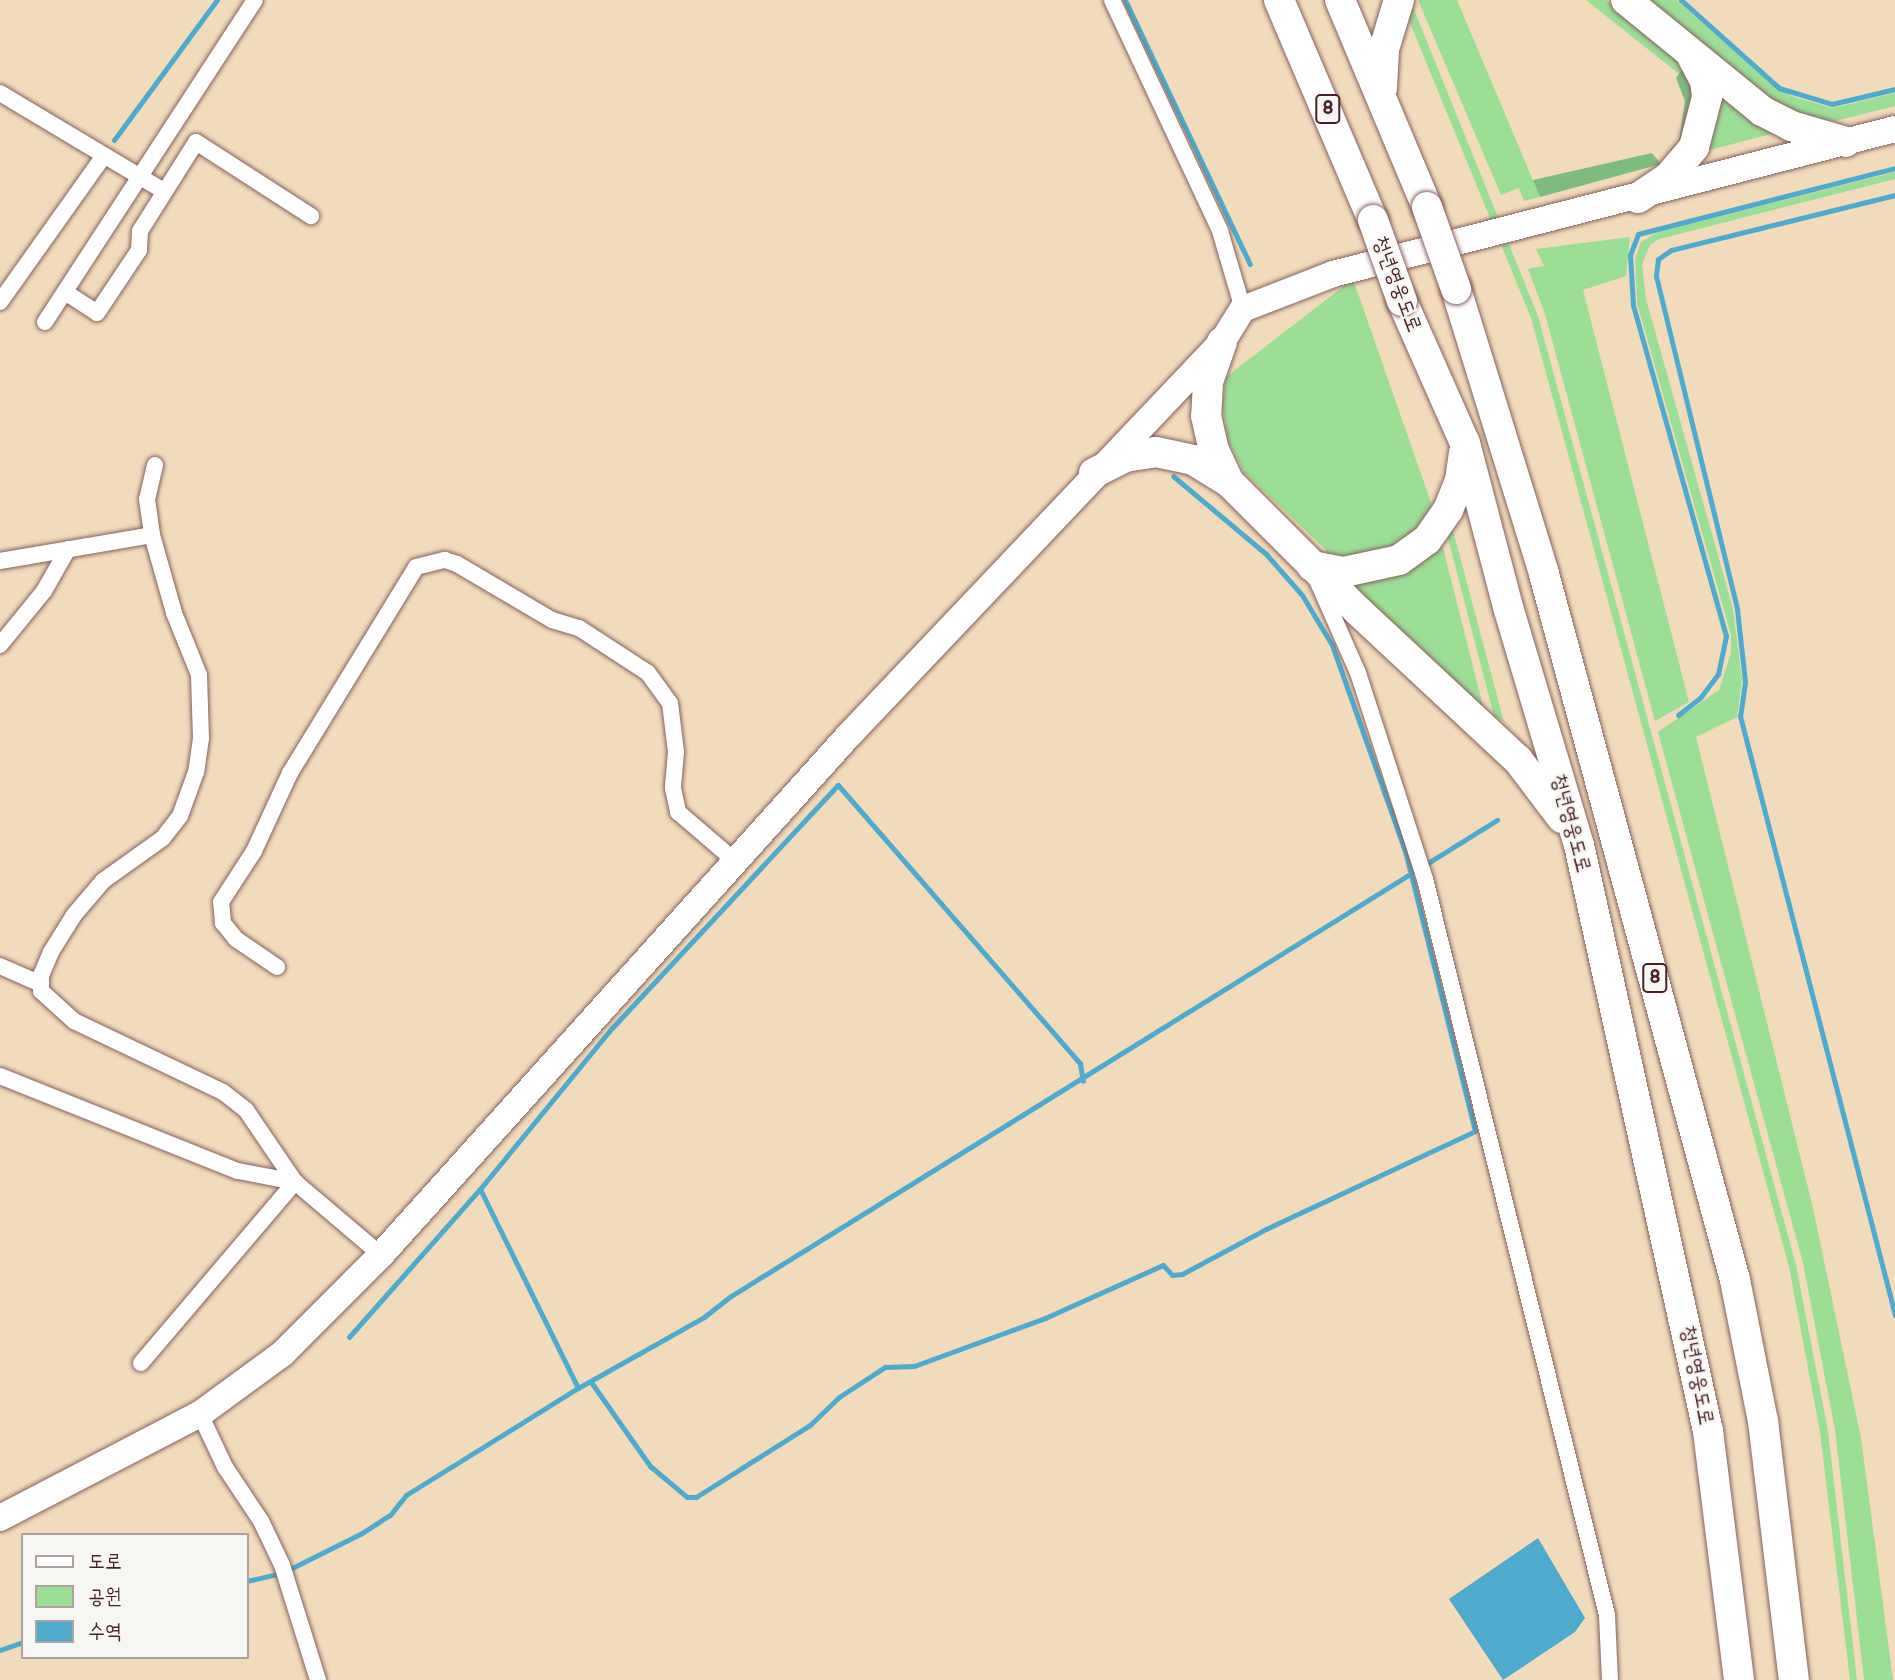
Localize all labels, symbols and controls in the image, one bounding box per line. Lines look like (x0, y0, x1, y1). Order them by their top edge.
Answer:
road number: 8 (1314, 94, 1342, 124)
street label: 청년영웅도로 (1367, 232, 1427, 336)
street label: 청년영웅도로 (1546, 771, 1596, 875)
road number: 8 (1641, 962, 1669, 994)
street label: 청년영웅도로 (1675, 1323, 1719, 1427)
legend (21, 1533, 248, 1659)
text: 도로 (88, 1549, 122, 1574)
text: 공원 (88, 1584, 122, 1609)
text: 수역 (88, 1619, 122, 1644)

